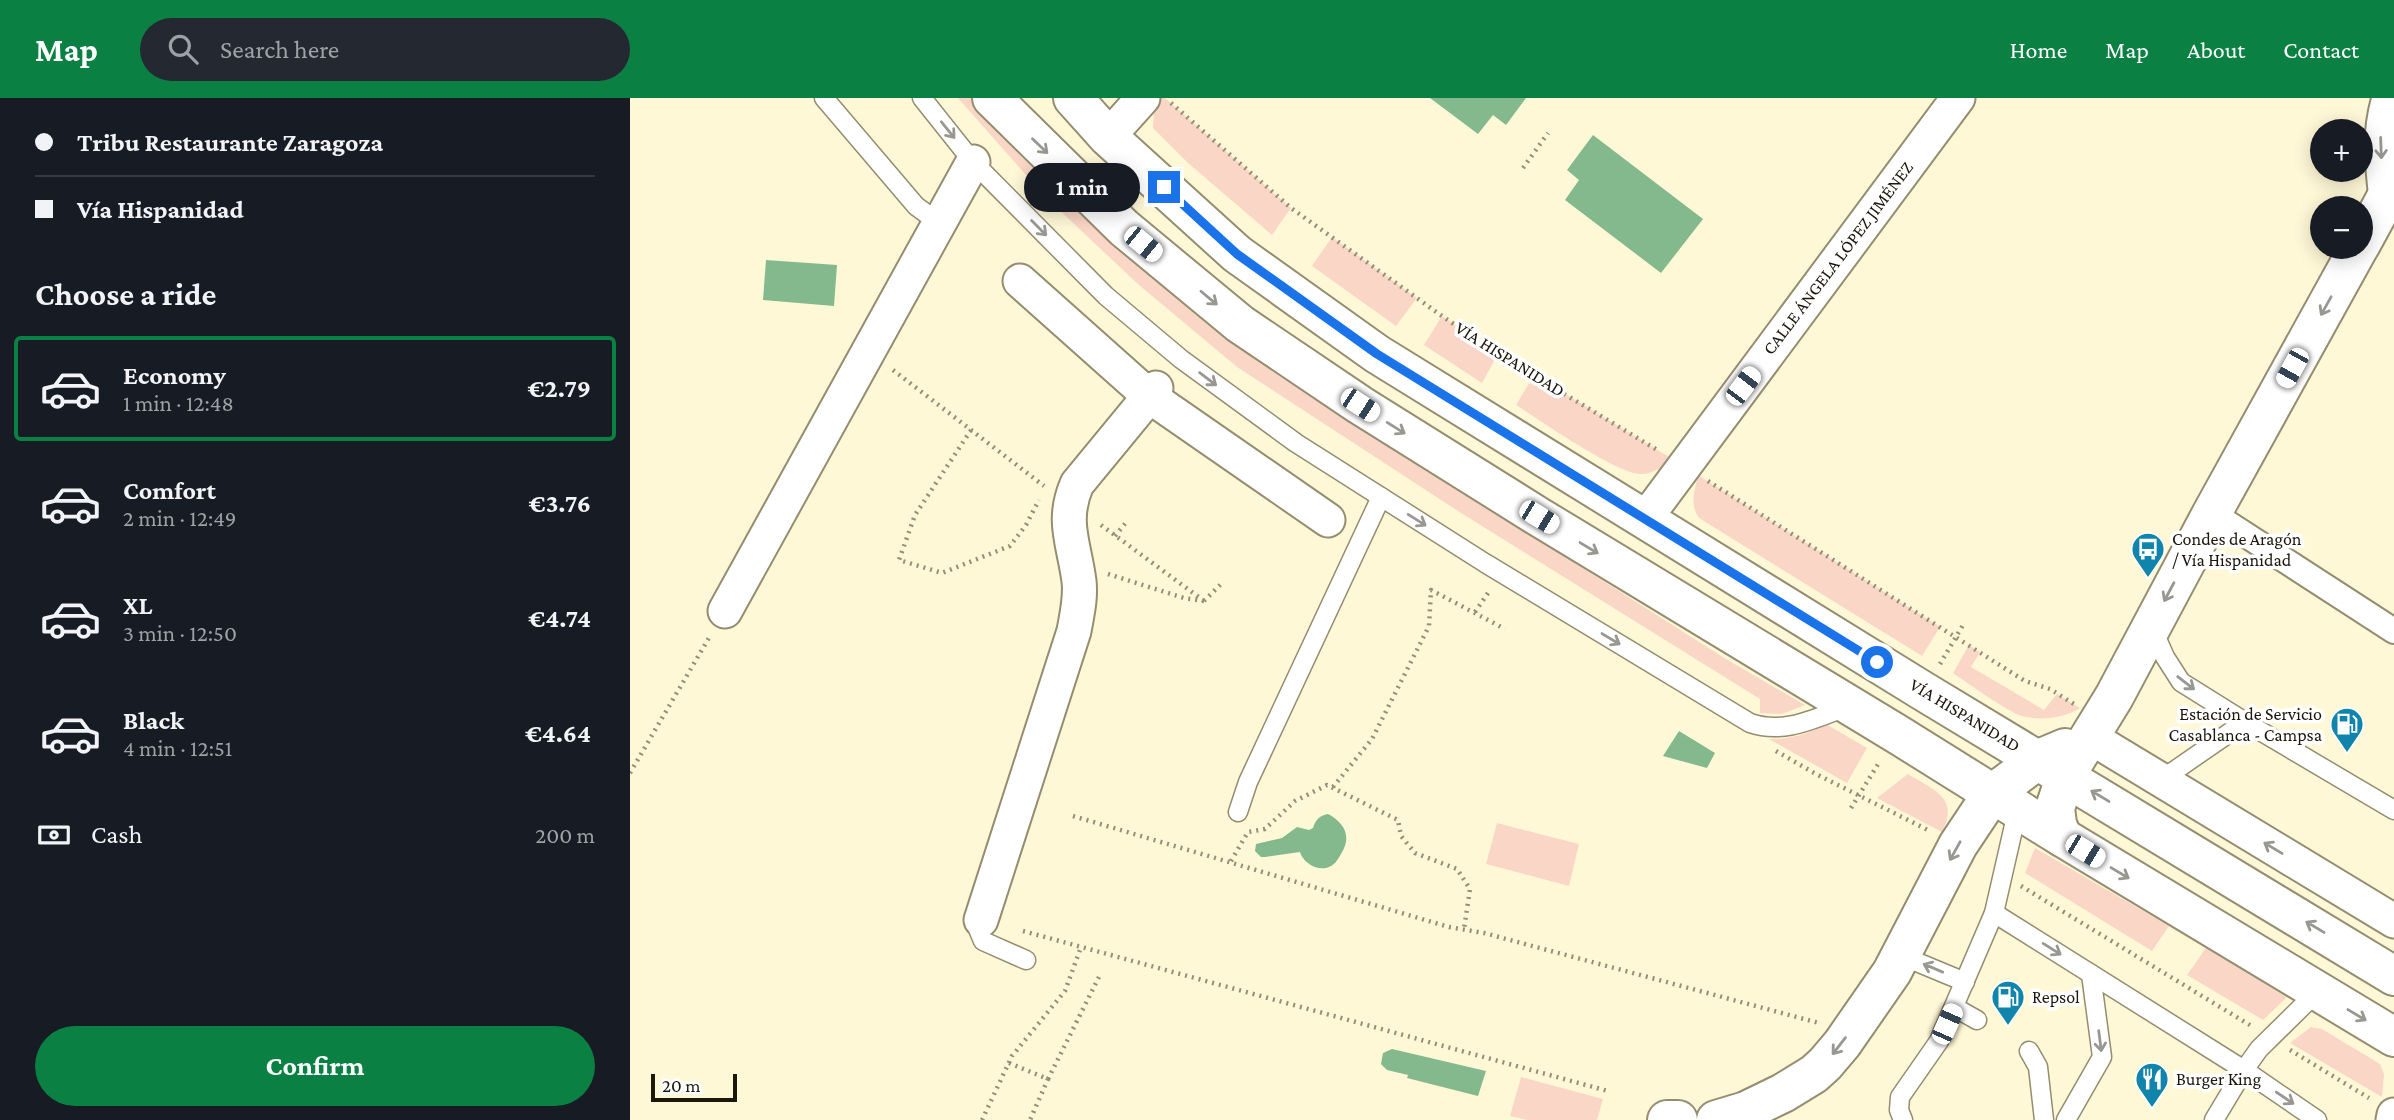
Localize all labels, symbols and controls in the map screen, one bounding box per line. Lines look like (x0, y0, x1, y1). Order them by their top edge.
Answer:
search box (140, 18, 630, 81)
icon: search (164, 30, 202, 68)
text: Map (35, 31, 98, 68)
text: Search here (220, 35, 339, 64)
text: Home (2010, 36, 2067, 63)
text: Map (2105, 36, 2149, 63)
text: About (2187, 36, 2245, 63)
text: Contact (2283, 36, 2359, 63)
map controls (2310, 119, 2373, 259)
button: + (2310, 119, 2373, 182)
one-way arrow (940, 120, 955, 139)
text: Tribu Restaurante Zaragoza (77, 128, 383, 157)
one-way arrow (2374, 136, 2388, 159)
one-way arrow (1032, 138, 1049, 155)
street label: CALLE ÁNGELA LÓPEZ JIMÉNEZ (1759, 158, 1917, 358)
callout: 1 min (1024, 162, 1140, 212)
route end (1148, 171, 1180, 203)
text: 1 min (1056, 174, 1108, 200)
text: Vía Hispanidad (77, 195, 244, 224)
button: − (2310, 196, 2373, 259)
one-way arrow (1030, 219, 1047, 236)
car (1121, 223, 1166, 265)
text: Choose a ride (35, 276, 216, 312)
one-way arrow (1200, 291, 1218, 306)
one-way arrow (2319, 296, 2333, 316)
street label: VÍA HISPANIDAD (1452, 317, 1568, 401)
car (2273, 345, 2312, 391)
icon: car (39, 357, 102, 420)
text: Economy (123, 361, 226, 390)
car (1722, 363, 1765, 409)
one-way arrow (1199, 371, 1217, 386)
text: €2.79 (527, 374, 591, 403)
car (1337, 385, 1384, 425)
text: 1 min · 12:48 (123, 390, 234, 416)
one-way arrow (1386, 421, 1406, 435)
icon: car (39, 472, 102, 535)
text: Comfort (123, 476, 216, 505)
text: €3.76 (529, 489, 591, 518)
car (1516, 497, 1563, 537)
text: 2 min · 12:49 (123, 505, 236, 531)
one-way arrow (1407, 512, 1426, 527)
place label: Condes de Aragón / Vía Hispanidad (2172, 529, 2302, 570)
bus stop icon: Condes de Aragón / Vía Hispanidad (2129, 530, 2167, 579)
one-way arrow (1579, 541, 1599, 555)
one-way arrow (2162, 581, 2176, 601)
icon: car (39, 587, 102, 650)
text: XL (123, 591, 152, 620)
text: €4.74 (528, 604, 591, 633)
text: 3 min · 12:50 (123, 620, 237, 646)
one-way arrow (1600, 632, 1620, 646)
route start (1861, 646, 1893, 678)
street label: VÍA HISPANIDAD (1906, 674, 2024, 756)
one-way arrow (2177, 676, 2195, 691)
icon: car (39, 702, 102, 765)
place label: Estación de Servicio Casablanca - Campsa (2168, 704, 2322, 745)
fuel station icon: Estación de Servicio Casablanca - Campsa (2328, 705, 2366, 754)
text: Black (123, 706, 184, 735)
text: €4.64 (525, 719, 591, 748)
text: 4 min · 12:51 (123, 735, 232, 761)
one-way arrow (2090, 789, 2110, 803)
icon: cash (35, 816, 73, 854)
text: Cash (91, 820, 142, 849)
text: 200 m (535, 822, 595, 848)
car (2062, 831, 2109, 871)
one-way arrow (1948, 840, 1961, 861)
one-way arrow (2263, 840, 2283, 854)
one-way arrow (2110, 866, 2130, 880)
one-way arrow (2305, 920, 2325, 934)
one-way arrow (2042, 943, 2062, 957)
one-way arrow (1922, 961, 1944, 974)
fuel station icon: Repsol (1989, 978, 2027, 1027)
place label: Repsol (2032, 987, 2080, 1007)
car (1929, 1001, 1966, 1047)
one-way arrow (2347, 1008, 2367, 1022)
button: Confirm (35, 1026, 595, 1106)
one-way arrow (2093, 1030, 2106, 1052)
one-way arrow (1832, 1037, 1847, 1055)
restaurant icon: Burger King (2133, 1060, 2171, 1109)
place label: Burger King (2176, 1069, 2261, 1089)
scale bar (651, 1071, 737, 1103)
text: 20 m (662, 1075, 701, 1096)
one-way arrow (2275, 1091, 2294, 1105)

